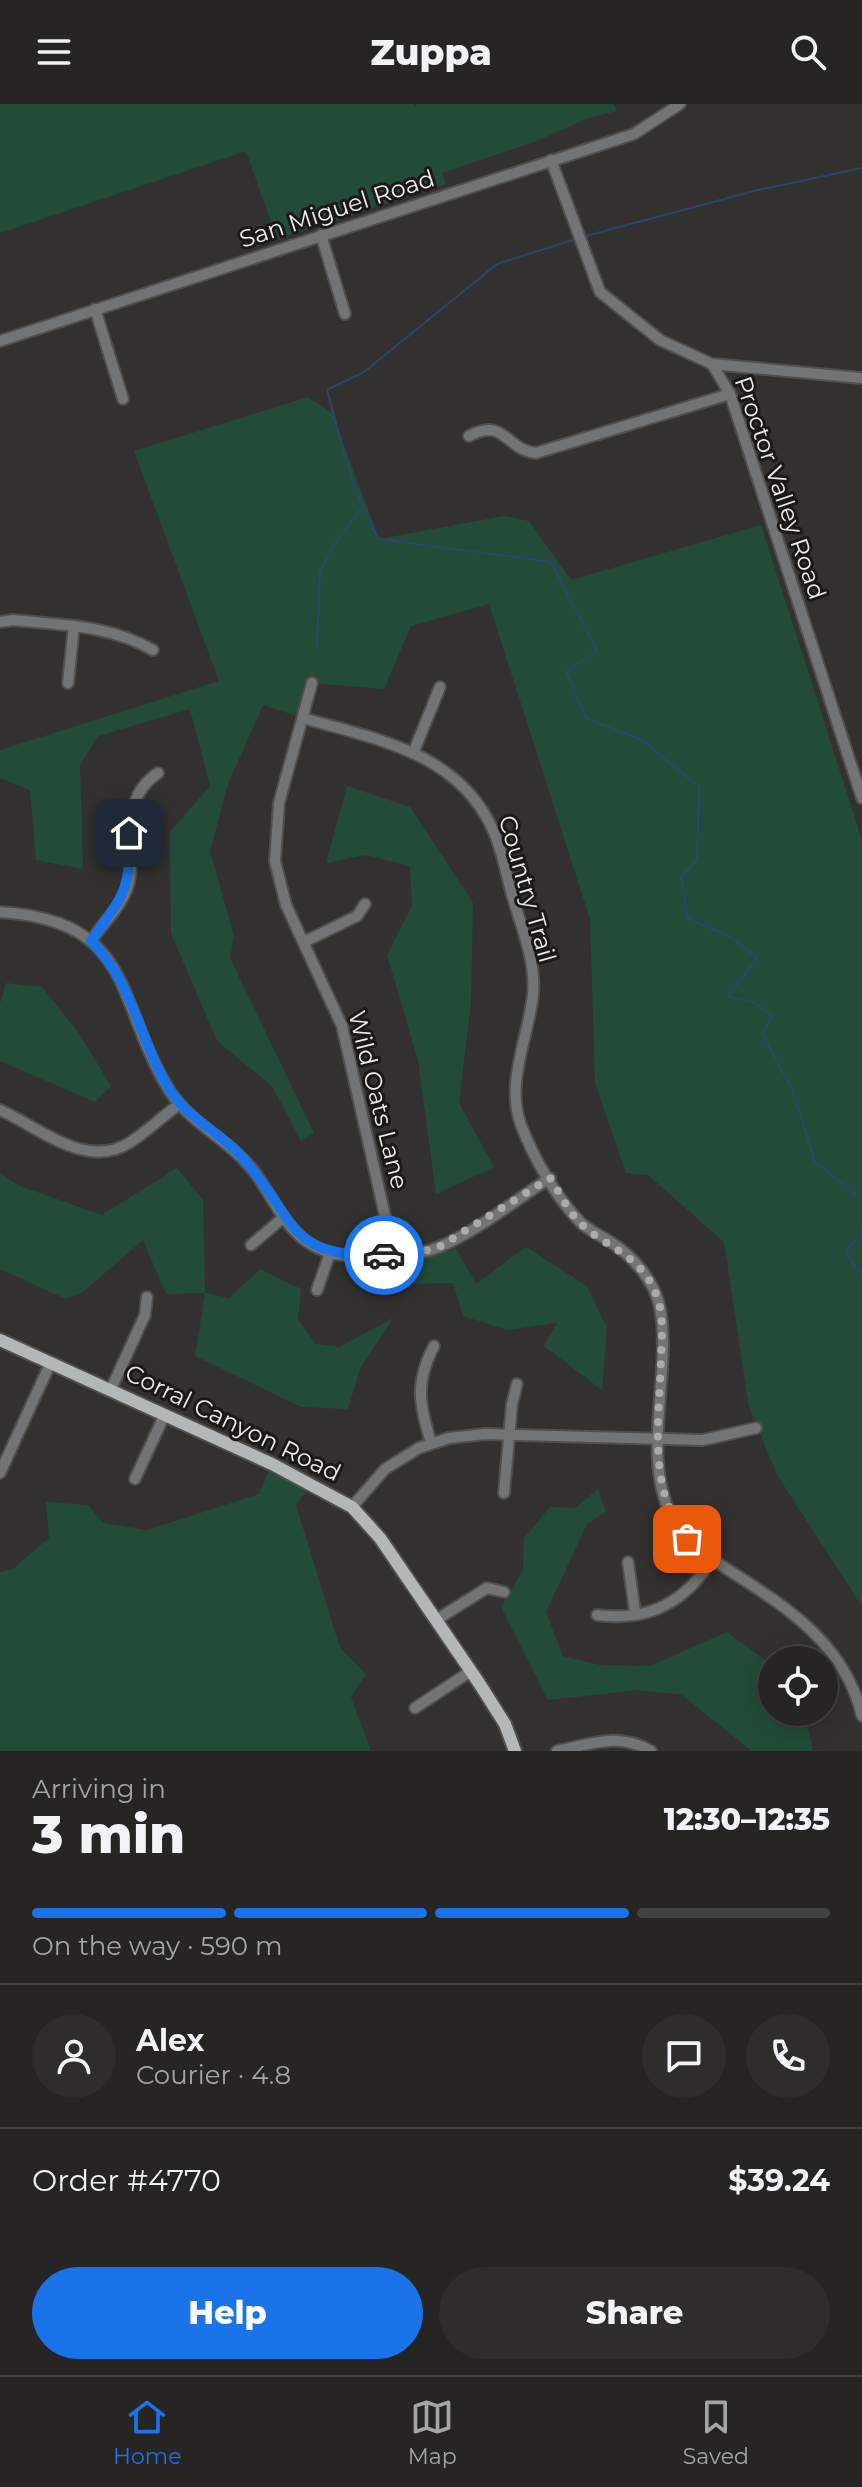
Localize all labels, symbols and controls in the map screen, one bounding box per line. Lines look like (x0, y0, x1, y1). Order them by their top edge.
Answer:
icon: menu (32, 30, 76, 74)
text: Zuppa (370, 30, 492, 74)
icon: search (786, 30, 830, 74)
street label: San Miguel Road (236, 163, 438, 254)
street label: Proctor Valley Road (729, 373, 832, 603)
pin (95, 799, 163, 867)
icon: home (107, 811, 151, 855)
street label: Country Trail (493, 812, 562, 966)
street label: Wild Oats Lane (342, 1008, 415, 1192)
courier (344, 1215, 424, 1295)
icon: car (362, 1233, 406, 1277)
street label: Corral Canyon Road (121, 1358, 346, 1487)
pin (653, 1505, 721, 1573)
icon: bag (665, 1517, 709, 1561)
map controls (758, 1646, 838, 1726)
button: locate (758, 1646, 838, 1726)
text: Arriving in (32, 1773, 166, 1805)
text: 12:30–12:35 (664, 1801, 830, 1838)
text: 3 min (32, 1803, 185, 1866)
text: On the way · 590 m (32, 1930, 282, 1962)
button: person (32, 2014, 116, 2098)
button: chat (642, 2014, 726, 2098)
button: phone (746, 2014, 830, 2098)
text: Alex (136, 2022, 204, 2059)
text: Courier · 4.8 (136, 2059, 291, 2091)
text: Order #4770 (32, 2162, 221, 2199)
text: $39.24 (728, 2162, 830, 2199)
button: Help (32, 2267, 423, 2359)
button: Share (439, 2267, 830, 2359)
tab: Home (113, 2395, 181, 2470)
tab: Map (408, 2395, 457, 2470)
tab: Saved (683, 2395, 749, 2470)

